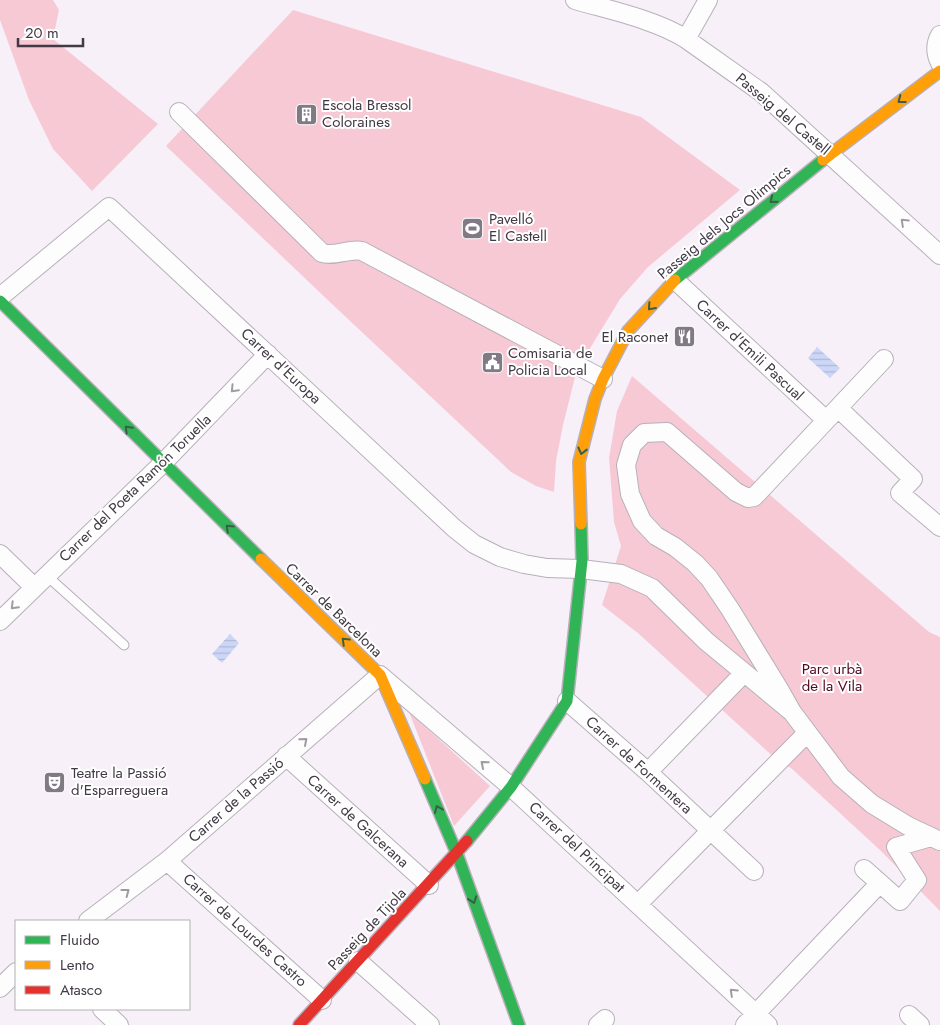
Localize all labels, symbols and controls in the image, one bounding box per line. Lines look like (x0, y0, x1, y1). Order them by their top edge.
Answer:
scale bar (18, 15, 82, 47)
text: 20 m (25, 22, 59, 44)
street label: Passeig del Castell (731, 68, 835, 160)
place label: Escola Bressol Coloraines (322, 94, 412, 133)
one-way arrow (898, 95, 907, 103)
building icon: Escola Bressol Coloraines (294, 102, 318, 126)
street label: Passeig dels Jocs Olimpics (653, 160, 795, 284)
one-way arrow (769, 195, 778, 204)
place label: Pavelló El Castell (489, 208, 547, 247)
sports icon: Pavelló El Castell (461, 216, 485, 240)
one-way arrow (901, 219, 910, 228)
street label: Carrer d'Emili Pascual (691, 294, 809, 406)
one-way arrow (647, 301, 656, 310)
street label: Carrer d'Europa (236, 323, 326, 409)
restaurant icon: El Raconet (672, 325, 696, 349)
place label: El Raconet (602, 326, 668, 348)
place label: Comisaria de Policia Local (508, 342, 593, 381)
public building icon: Comisaria de Policia Local (480, 350, 504, 374)
one-way arrow (231, 383, 240, 392)
street label: Carrer del Poeta Ramón Toruella (54, 409, 216, 567)
one-way arrow (125, 425, 134, 434)
one-way arrow (577, 447, 588, 456)
one-way arrow (226, 525, 235, 534)
street label: Carrer de Barcelona (280, 558, 388, 662)
one-way arrow (11, 600, 20, 609)
one-way arrow (342, 638, 351, 647)
park label: Parc urbà de la Vila (802, 658, 862, 697)
street label: Carrer de Formentera (581, 711, 697, 819)
one-way arrow (298, 738, 307, 747)
street label: Carrer de la Passió (183, 752, 289, 848)
one-way arrow (481, 761, 490, 769)
place label: Teatre la Passió d'Esparreguera (71, 762, 168, 801)
street label: Carrer de Galcerana (302, 769, 414, 873)
theatre icon: Teatre la Passió d'Esparreguera (43, 770, 67, 794)
street label: Carrer del Principat (524, 797, 630, 898)
one-way arrow (433, 805, 444, 814)
street label: Carrer de Lourdes Castro (178, 868, 312, 992)
street label: Passeig de Tijola (323, 883, 411, 975)
one-way arrow (121, 888, 130, 897)
one-way arrow (468, 895, 478, 904)
legend (15, 920, 190, 1010)
text: Fluido (60, 929, 99, 951)
text: Lento (60, 954, 94, 976)
text: Atasco (60, 979, 102, 1001)
one-way arrow (729, 989, 738, 998)

